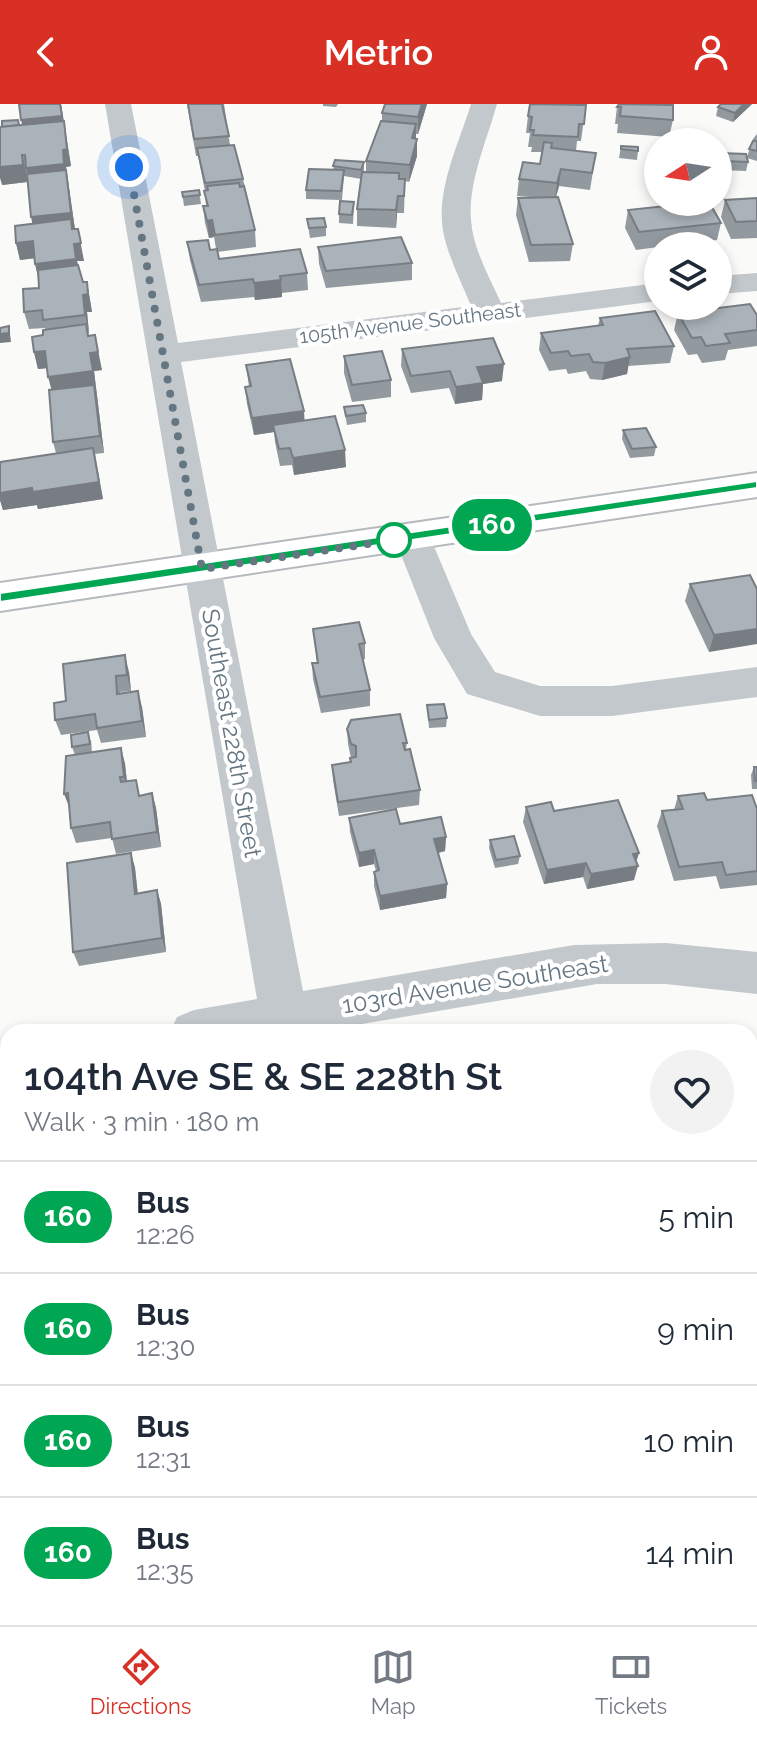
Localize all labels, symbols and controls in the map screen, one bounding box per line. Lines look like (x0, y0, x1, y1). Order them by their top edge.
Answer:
icon: back (24, 30, 68, 74)
icon: person (689, 30, 733, 74)
text: Metrio (324, 31, 433, 73)
north arrow (644, 128, 732, 216)
map controls (644, 128, 732, 320)
your location (109, 147, 149, 187)
button: layers (644, 232, 732, 320)
street label: 105th Avenue Southeast (298, 297, 522, 349)
line badge: 160 (446, 499, 538, 551)
text: 160 (468, 508, 516, 541)
unlabelled marker (377, 523, 411, 557)
street label: Southeast 228th Street (196, 606, 268, 860)
street label: 103rd Avenue Southeast (340, 949, 610, 1019)
button: heart (650, 1050, 734, 1134)
text: 104th Ave SE & SE 228th St (24, 1054, 502, 1099)
text: Walk · 3 min · 180 m (24, 1107, 259, 1137)
text: Bus (136, 1185, 190, 1220)
text: 160 (44, 1200, 92, 1233)
text: 5 min (658, 1200, 734, 1235)
text: 12:26 (136, 1220, 195, 1250)
text: Bus (136, 1297, 190, 1332)
text: 160 (44, 1312, 92, 1345)
text: 9 min (657, 1312, 734, 1347)
text: 12:30 (136, 1332, 195, 1362)
text: Bus (136, 1409, 190, 1444)
text: 160 (44, 1424, 92, 1457)
text: 10 min (644, 1424, 734, 1459)
text: 12:31 (136, 1444, 191, 1474)
text: Bus (136, 1521, 190, 1556)
text: 160 (44, 1536, 92, 1569)
text: 14 min (646, 1536, 734, 1571)
text: 12:35 (136, 1556, 194, 1586)
tab: Directions (90, 1645, 191, 1719)
tab: Map (371, 1645, 416, 1719)
tab: Tickets (595, 1645, 667, 1719)

